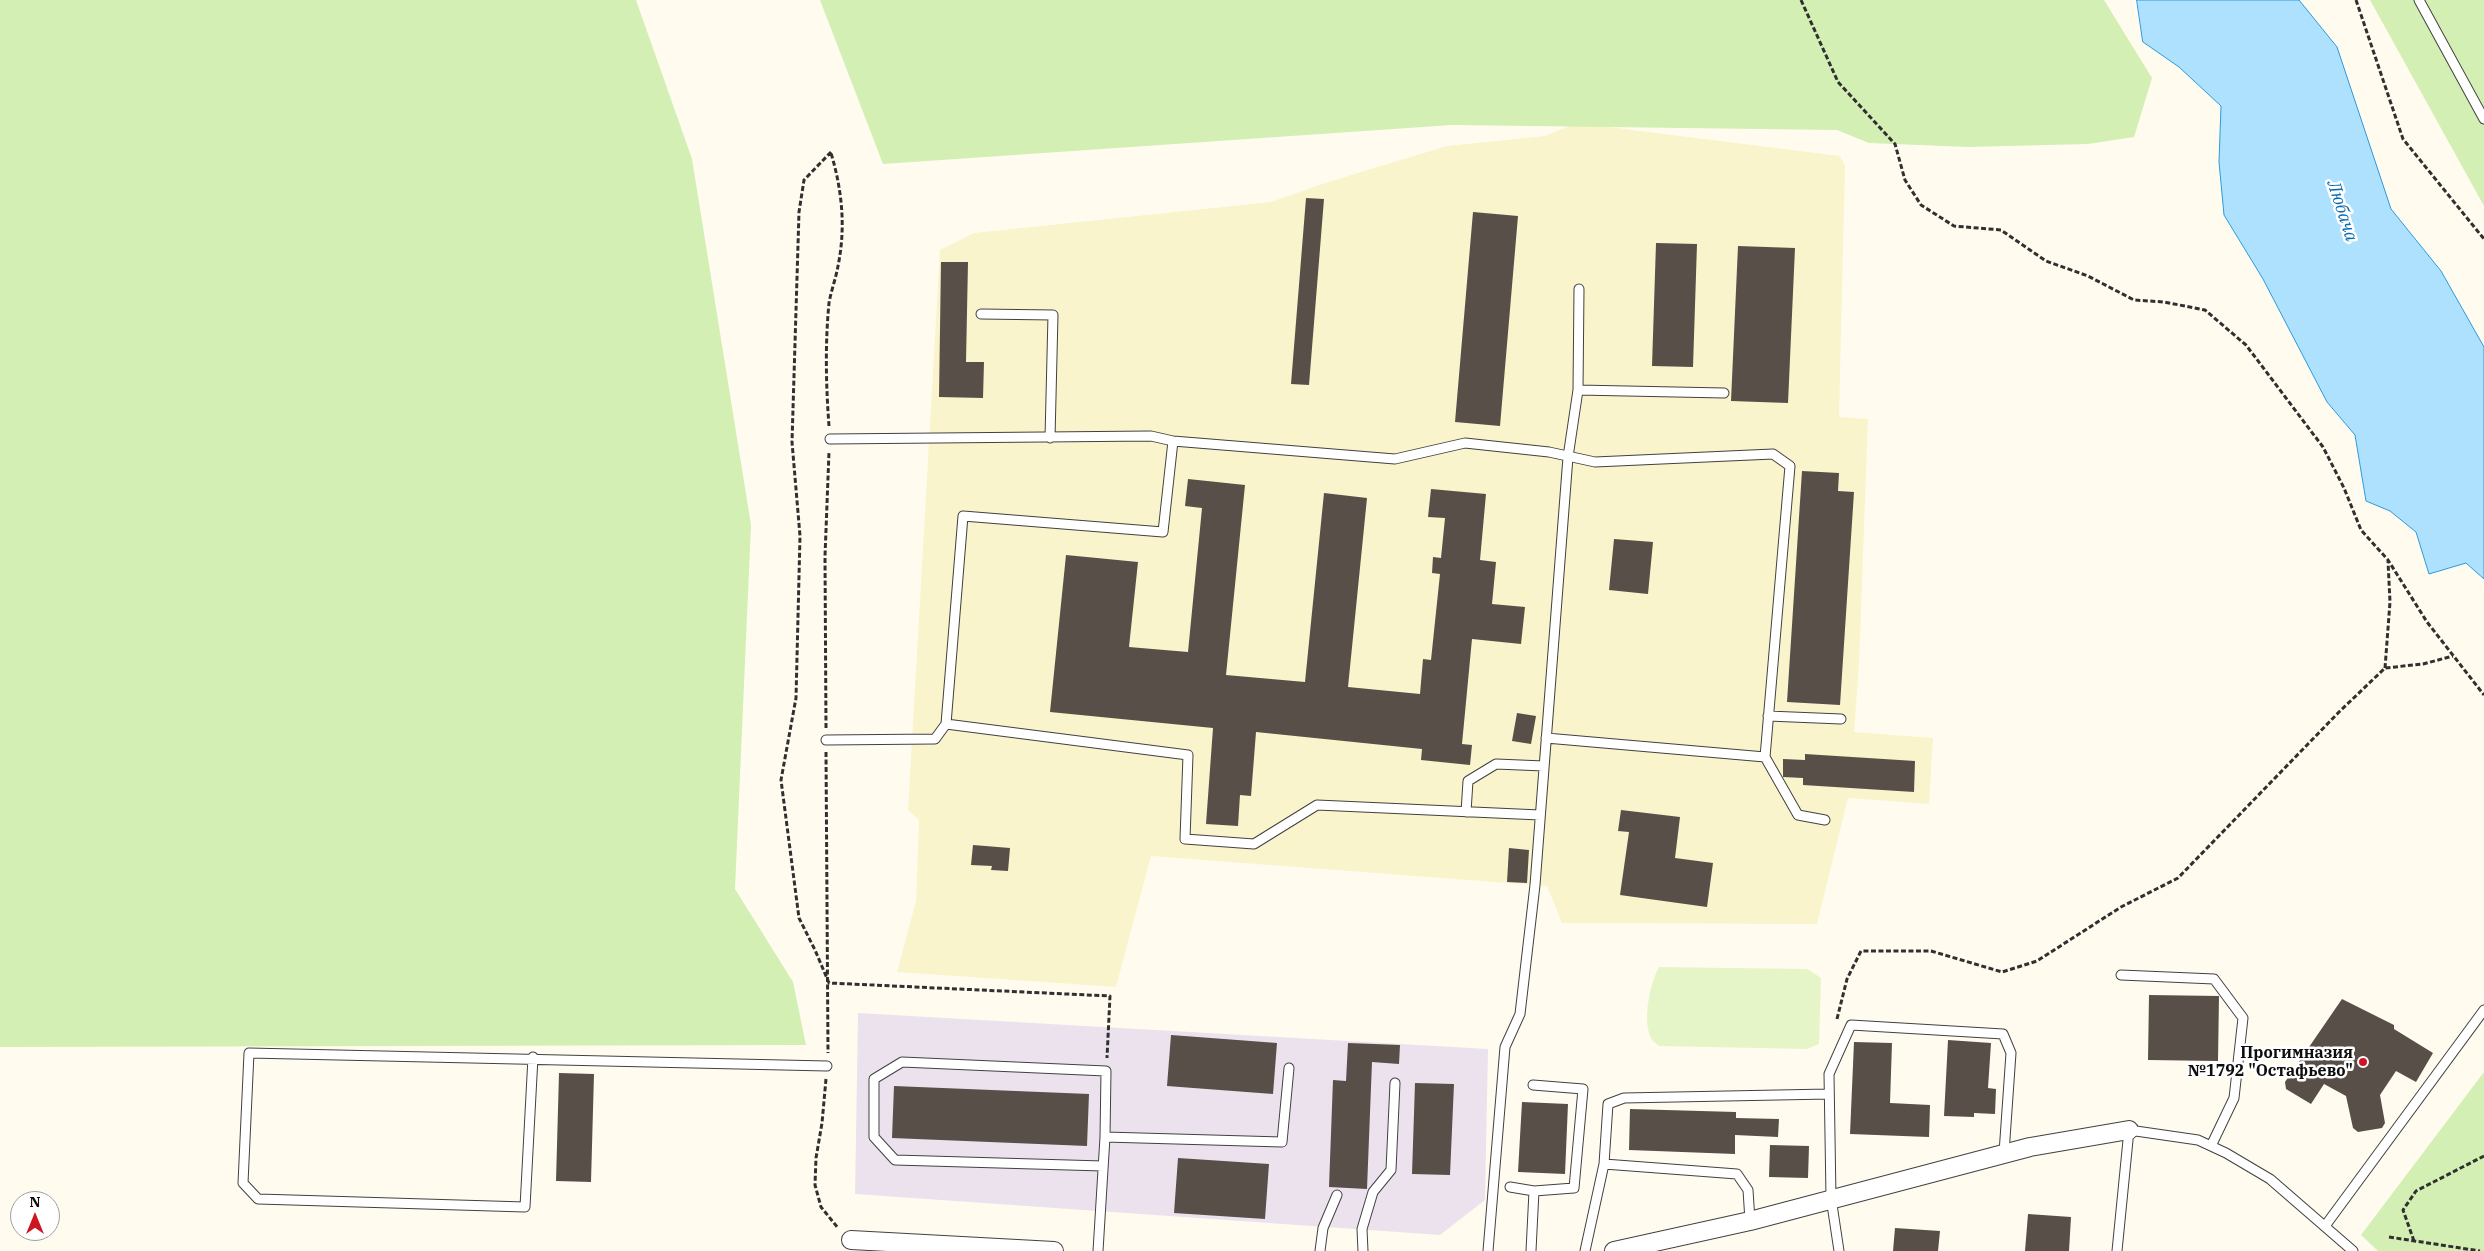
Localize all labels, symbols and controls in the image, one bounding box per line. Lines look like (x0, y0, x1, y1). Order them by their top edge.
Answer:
water label: Любача (2322, 178, 2362, 244)
place label: Прогимназия №1792 "Остафьево" (2188, 1043, 2353, 1081)
marker: Прогимназия №1792 "Остафьево" (2357, 1056, 2369, 1068)
north arrow (10, 1191, 60, 1241)
text: N (29, 1193, 41, 1211)

